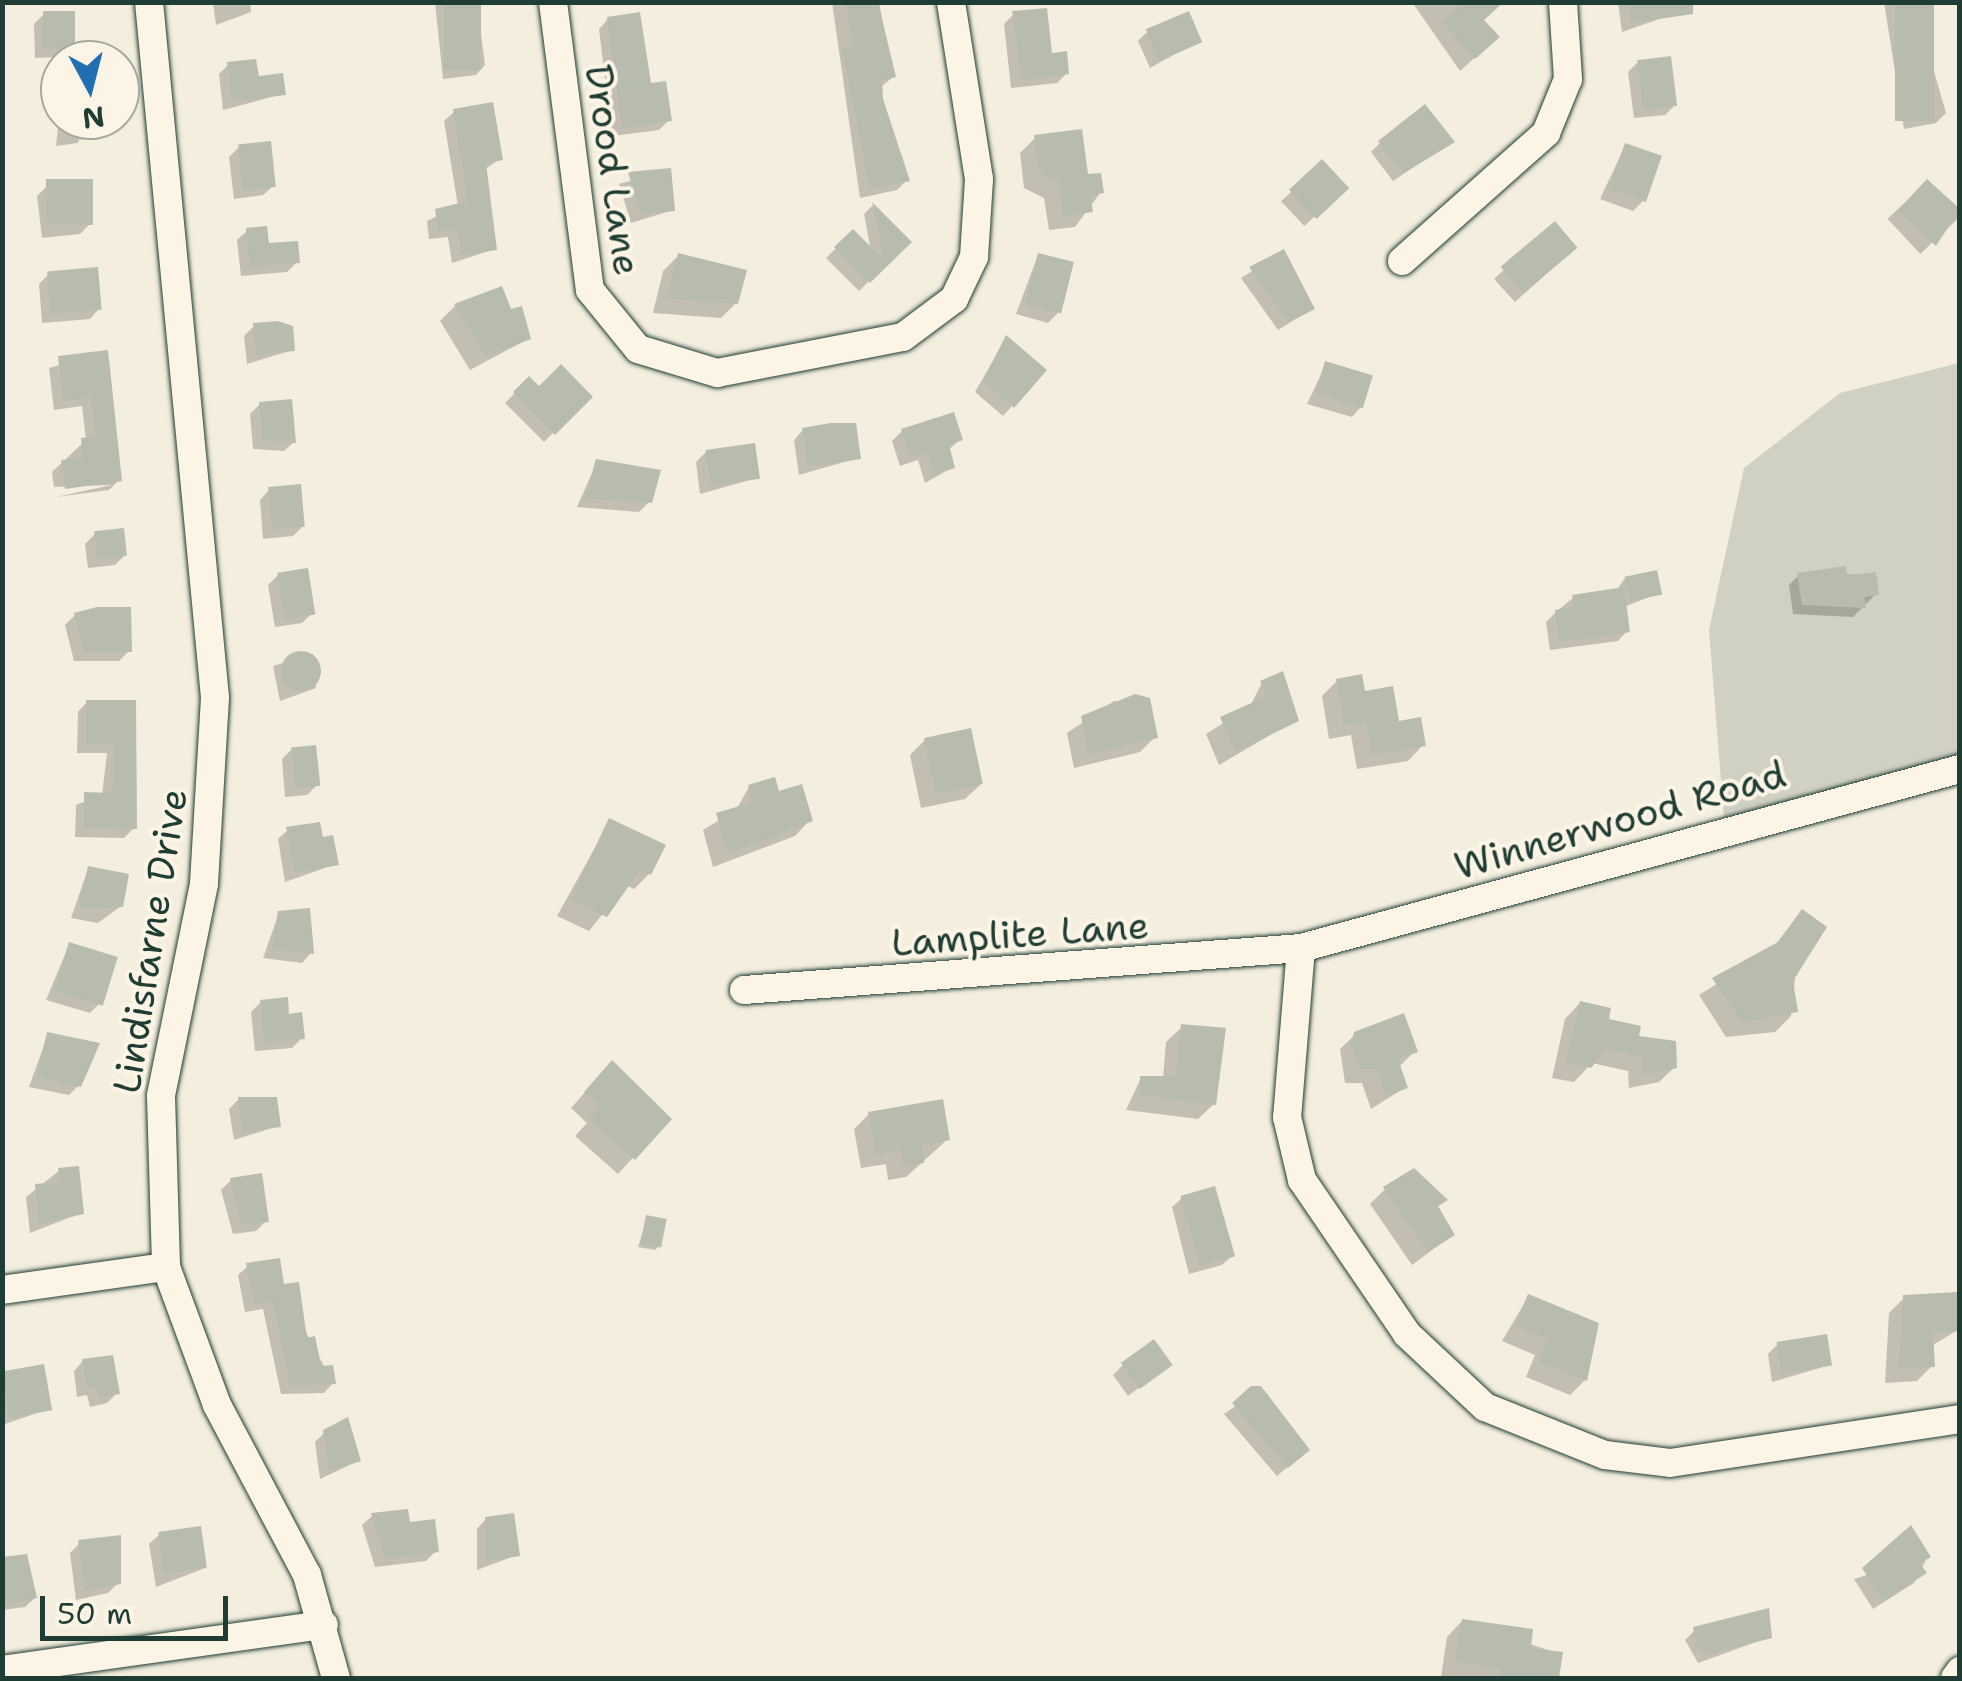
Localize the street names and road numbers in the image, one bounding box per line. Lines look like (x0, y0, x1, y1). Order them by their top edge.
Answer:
street label: Drood Lane (576, 62, 650, 278)
street label: Winnerwood Road (1449, 751, 1791, 889)
street label: Lindisfarne Drive (103, 785, 197, 1097)
street label: Lamplite Lane (890, 902, 1150, 966)

